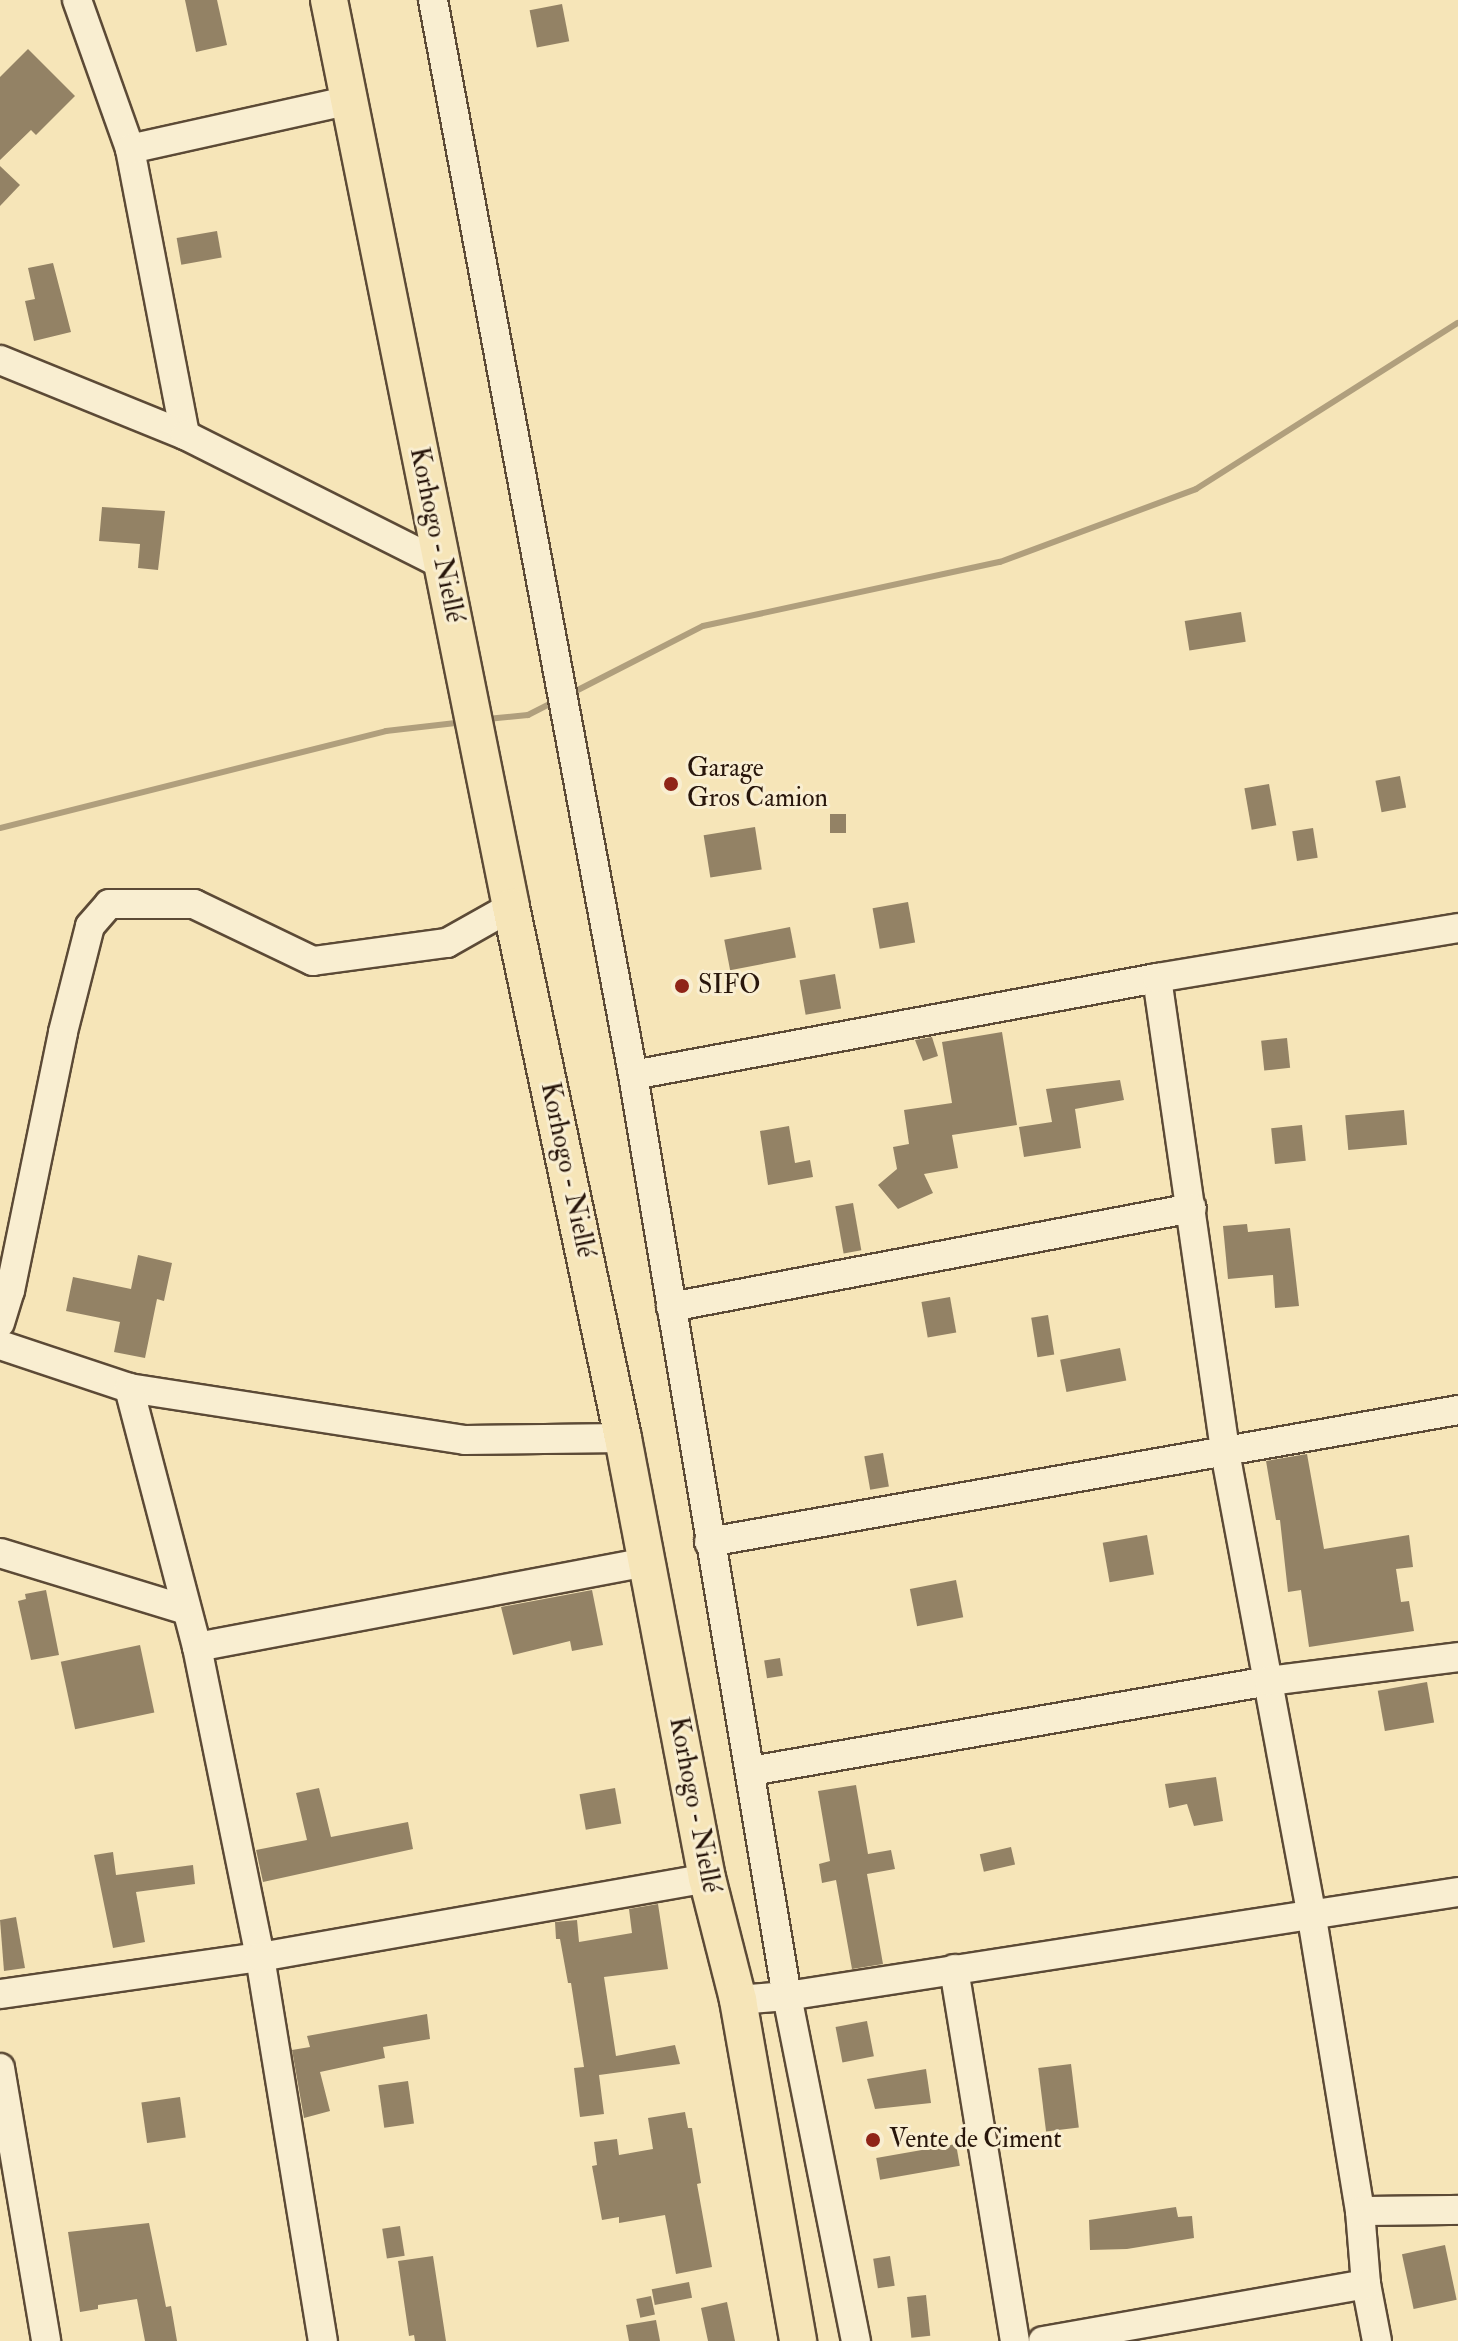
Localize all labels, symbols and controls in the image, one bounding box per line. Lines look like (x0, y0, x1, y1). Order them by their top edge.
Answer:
street label: Korhogo - Niellé (402, 445, 470, 625)
place label: Garage Gros Camion (687, 753, 828, 814)
marker: Garage Gros Camion (662, 775, 680, 793)
place label: SIFO (698, 970, 760, 1002)
marker: SIFO (673, 977, 691, 995)
street label: Korhogo - Niellé (533, 1080, 601, 1260)
street label: Korhogo - Niellé (662, 1715, 726, 1895)
place label: Vente de Ciment (889, 2124, 1062, 2156)
marker: Vente de Ciment (864, 2131, 882, 2149)

